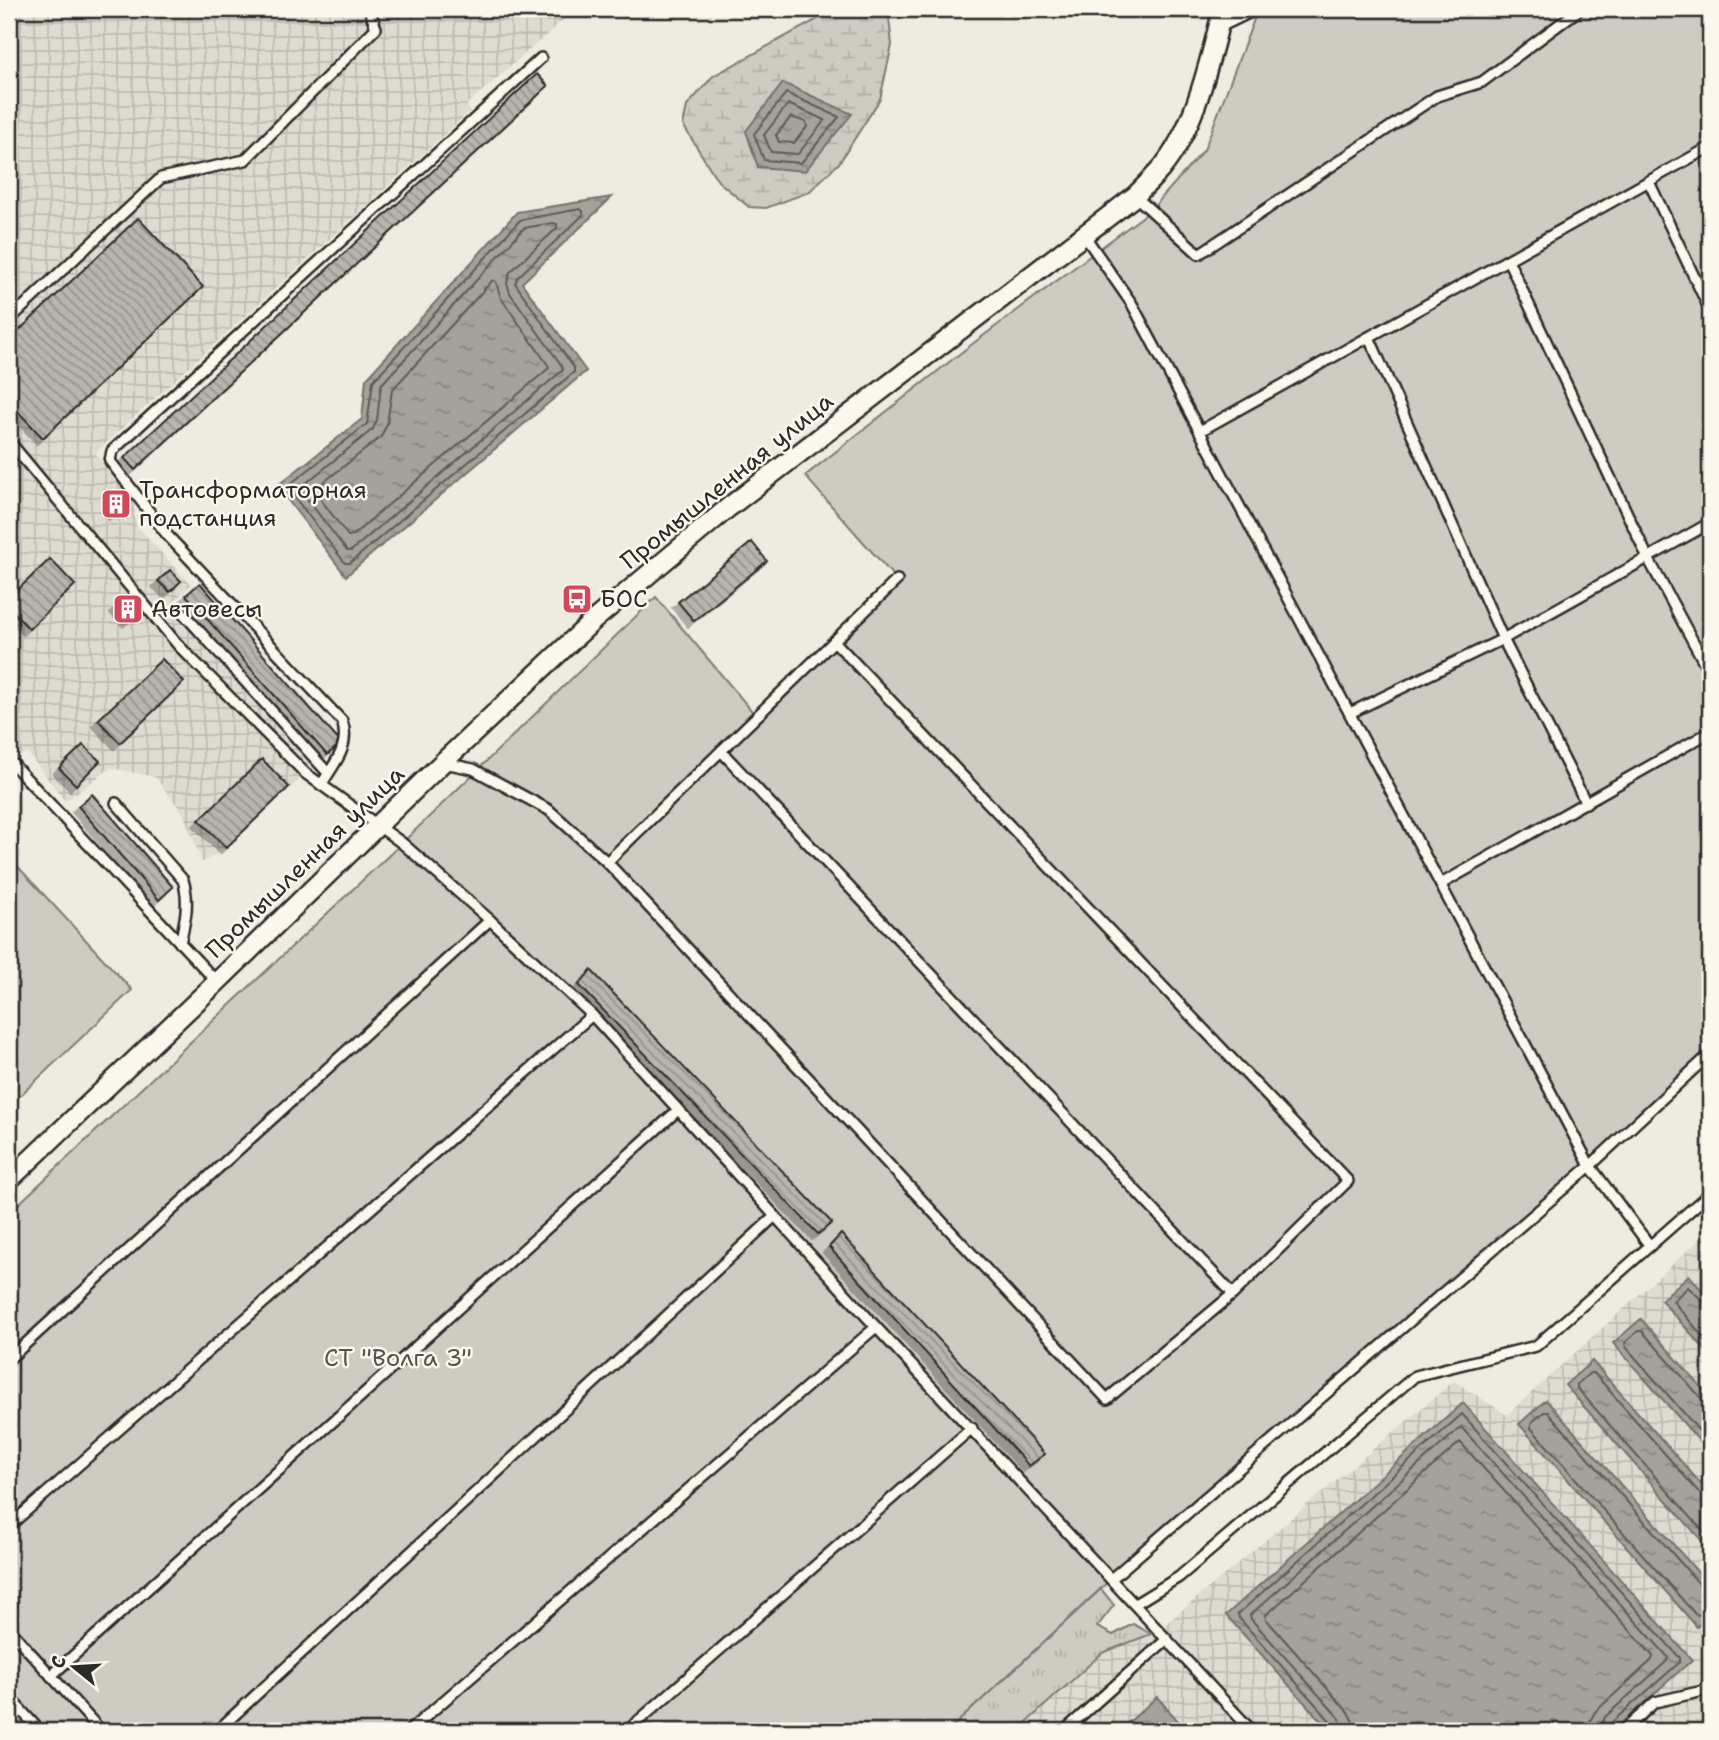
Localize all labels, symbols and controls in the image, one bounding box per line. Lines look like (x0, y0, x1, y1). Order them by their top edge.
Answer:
street label: Промышленная улица (614, 385, 840, 577)
place label: Трансформаторная подстанция (139, 474, 367, 534)
building icon: Трансформаторная подстанция (99, 487, 133, 521)
bus stop icon: БОС (560, 582, 594, 616)
place label: БОС (600, 583, 648, 615)
building icon: Автовесы (111, 592, 145, 626)
place label: Автовесы (151, 593, 263, 625)
street label: Промышленная улица (199, 758, 411, 965)
park label: СТ "Волга 3" (324, 1342, 472, 1374)
north arrow (38, 1632, 108, 1702)
text: С (45, 1652, 72, 1671)

